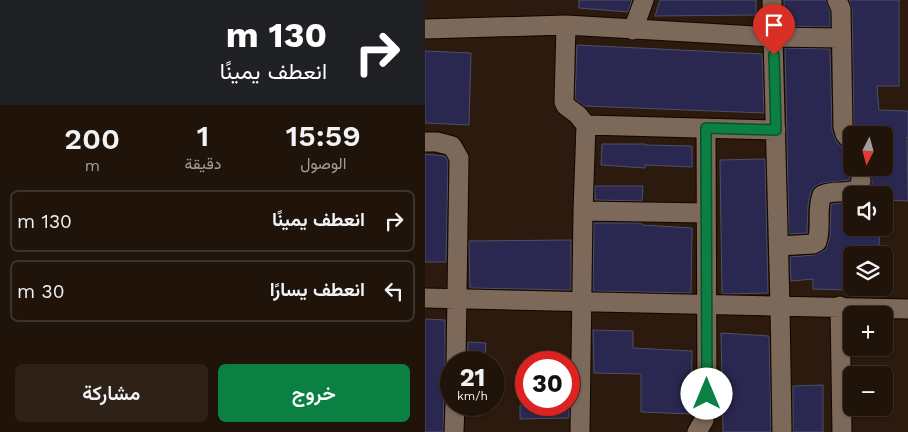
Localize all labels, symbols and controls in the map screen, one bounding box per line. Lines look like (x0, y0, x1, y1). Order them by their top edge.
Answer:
pin (753, 4, 795, 55)
icon: arrive (760, 11, 788, 39)
text: 130 m (226, 14, 327, 56)
icon: right (345, 20, 410, 85)
text: انعطف يمينًا (220, 59, 327, 84)
text: 1 (197, 118, 209, 153)
text: 15:59 (286, 118, 361, 153)
text: 200 (64, 121, 120, 156)
north arrow (843, 126, 893, 176)
map controls (843, 126, 893, 416)
text: دقيقة (184, 154, 222, 173)
text: الوصول (300, 154, 346, 173)
text: m (85, 156, 100, 175)
button: sound (843, 186, 893, 236)
icon: right (380, 207, 408, 235)
text: انعطف يمينًا (272, 208, 365, 231)
text: 130 m (17, 210, 72, 233)
button: layers (843, 246, 893, 296)
icon: left (380, 277, 408, 305)
text: انعطف يسارًا (270, 278, 365, 301)
text: 30 m (17, 280, 65, 303)
button: + (843, 306, 893, 356)
speed limit sign: 30 (515, 351, 580, 416)
text: 21 (460, 363, 485, 392)
button: مشاركة (15, 364, 208, 422)
button: خروج (218, 364, 410, 422)
button: − (843, 366, 893, 416)
position arrow (680, 367, 732, 419)
text: km/h (457, 389, 488, 403)

